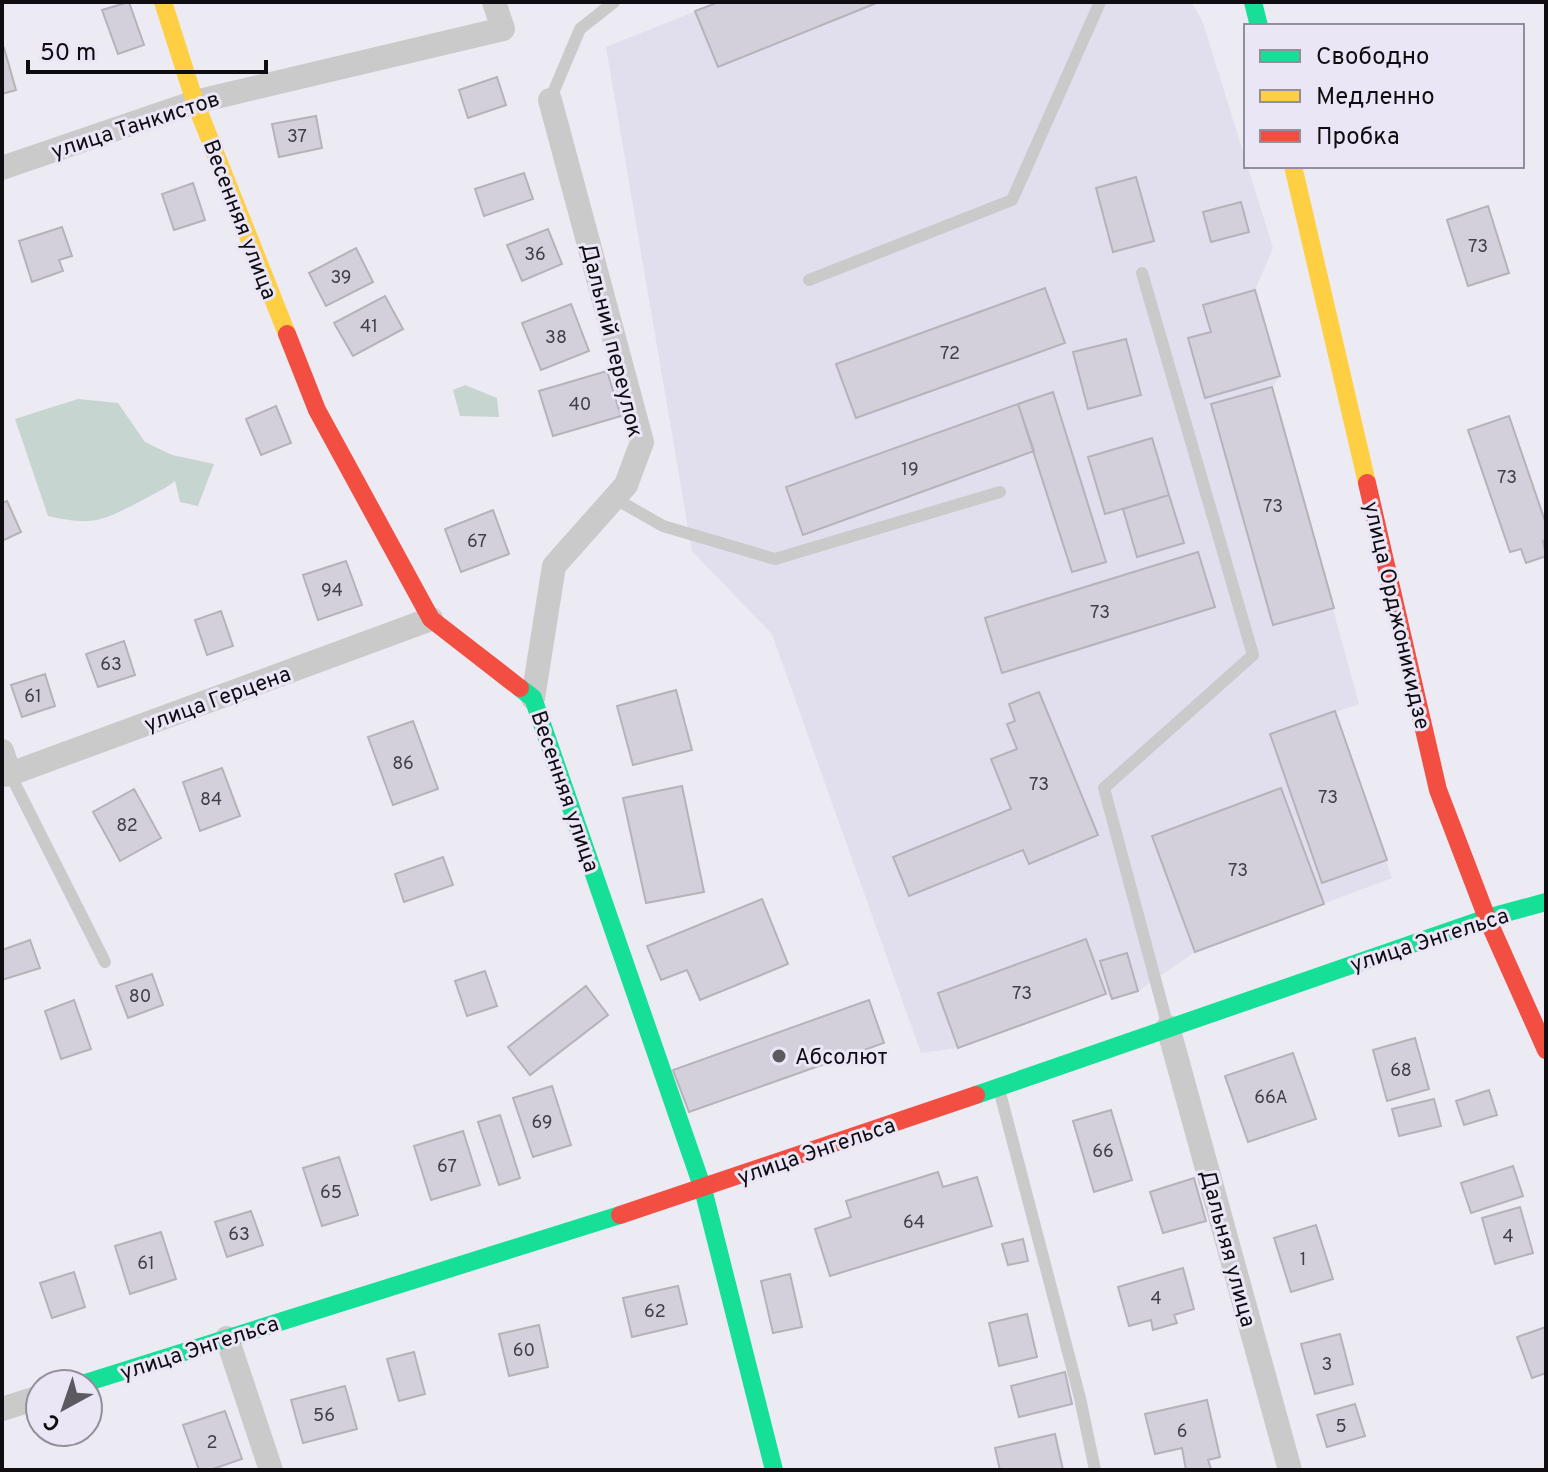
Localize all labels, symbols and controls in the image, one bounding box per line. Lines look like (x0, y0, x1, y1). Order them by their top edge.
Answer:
scale bar (28, 24, 266, 74)
legend (1244, 24, 1524, 168)
text: 50 m (40, 39, 96, 69)
text: Свободно (1316, 43, 1429, 73)
text: Медленно (1316, 83, 1435, 113)
street label: улица Танкистов (48, 86, 223, 166)
text: Пробка (1316, 123, 1400, 153)
house number: 37 (287, 126, 307, 149)
street label: Весенняя улица (196, 136, 282, 304)
house number: 73 (1468, 236, 1488, 259)
street label: Дальний переулок (573, 241, 648, 441)
house number: 36 (524, 244, 546, 267)
house number: 39 (330, 267, 352, 290)
house number: 41 (360, 316, 378, 339)
house number: 38 (545, 327, 567, 350)
house number: 72 (940, 343, 960, 366)
house number: 40 (569, 394, 591, 417)
house number: 19 (901, 459, 919, 482)
house number: 73 (1497, 467, 1517, 490)
house number: 73 (1263, 496, 1283, 519)
street label: улица Орджоникидзе (1356, 499, 1435, 732)
house number: 67 (467, 531, 487, 554)
house number: 94 (321, 580, 343, 603)
house number: 73 (1090, 602, 1110, 625)
house number: 63 (100, 654, 122, 677)
street label: улица Герцена (141, 661, 295, 739)
house number: 61 (24, 686, 42, 709)
street label: Весенняя улица (523, 708, 604, 876)
house number: 86 (392, 753, 414, 776)
house number: 73 (1029, 774, 1049, 797)
house number: 73 (1318, 787, 1338, 810)
house number: 84 (200, 789, 222, 812)
house number: 82 (116, 815, 138, 838)
house number: 73 (1228, 860, 1248, 883)
street label: улица Энгельса (1347, 903, 1512, 980)
house number: 73 (1012, 983, 1032, 1006)
house number: 80 (129, 986, 151, 1009)
place label: Абсолют (795, 1045, 887, 1072)
marker: Абсолют (770, 1047, 788, 1065)
house number: 68 (1390, 1060, 1412, 1083)
house number: 66А (1254, 1087, 1288, 1110)
house number: 69 (532, 1112, 552, 1135)
street label: улица Энгельса (734, 1113, 899, 1192)
house number: 66 (1092, 1141, 1114, 1164)
house number: 67 (437, 1156, 457, 1179)
street label: Дальняя улица (1193, 1167, 1261, 1330)
house number: 65 (320, 1182, 342, 1205)
house number: 64 (903, 1212, 925, 1235)
house number: 63 (228, 1224, 250, 1247)
house number: 4 (1502, 1226, 1514, 1249)
house number: 1 (1300, 1249, 1306, 1272)
house number: 61 (137, 1253, 155, 1276)
house number: 4 (1150, 1288, 1162, 1311)
house number: 62 (644, 1301, 666, 1324)
street label: улица Энгельса (117, 1311, 282, 1388)
house number: 60 (513, 1340, 535, 1363)
house number: 3 (1322, 1354, 1332, 1377)
north arrow (24, 1368, 104, 1448)
house number: 56 (313, 1405, 335, 1428)
text: С (39, 1407, 67, 1436)
house number: 5 (1335, 1416, 1347, 1439)
house number: 6 (1177, 1421, 1187, 1444)
house number: 2 (206, 1432, 218, 1455)

